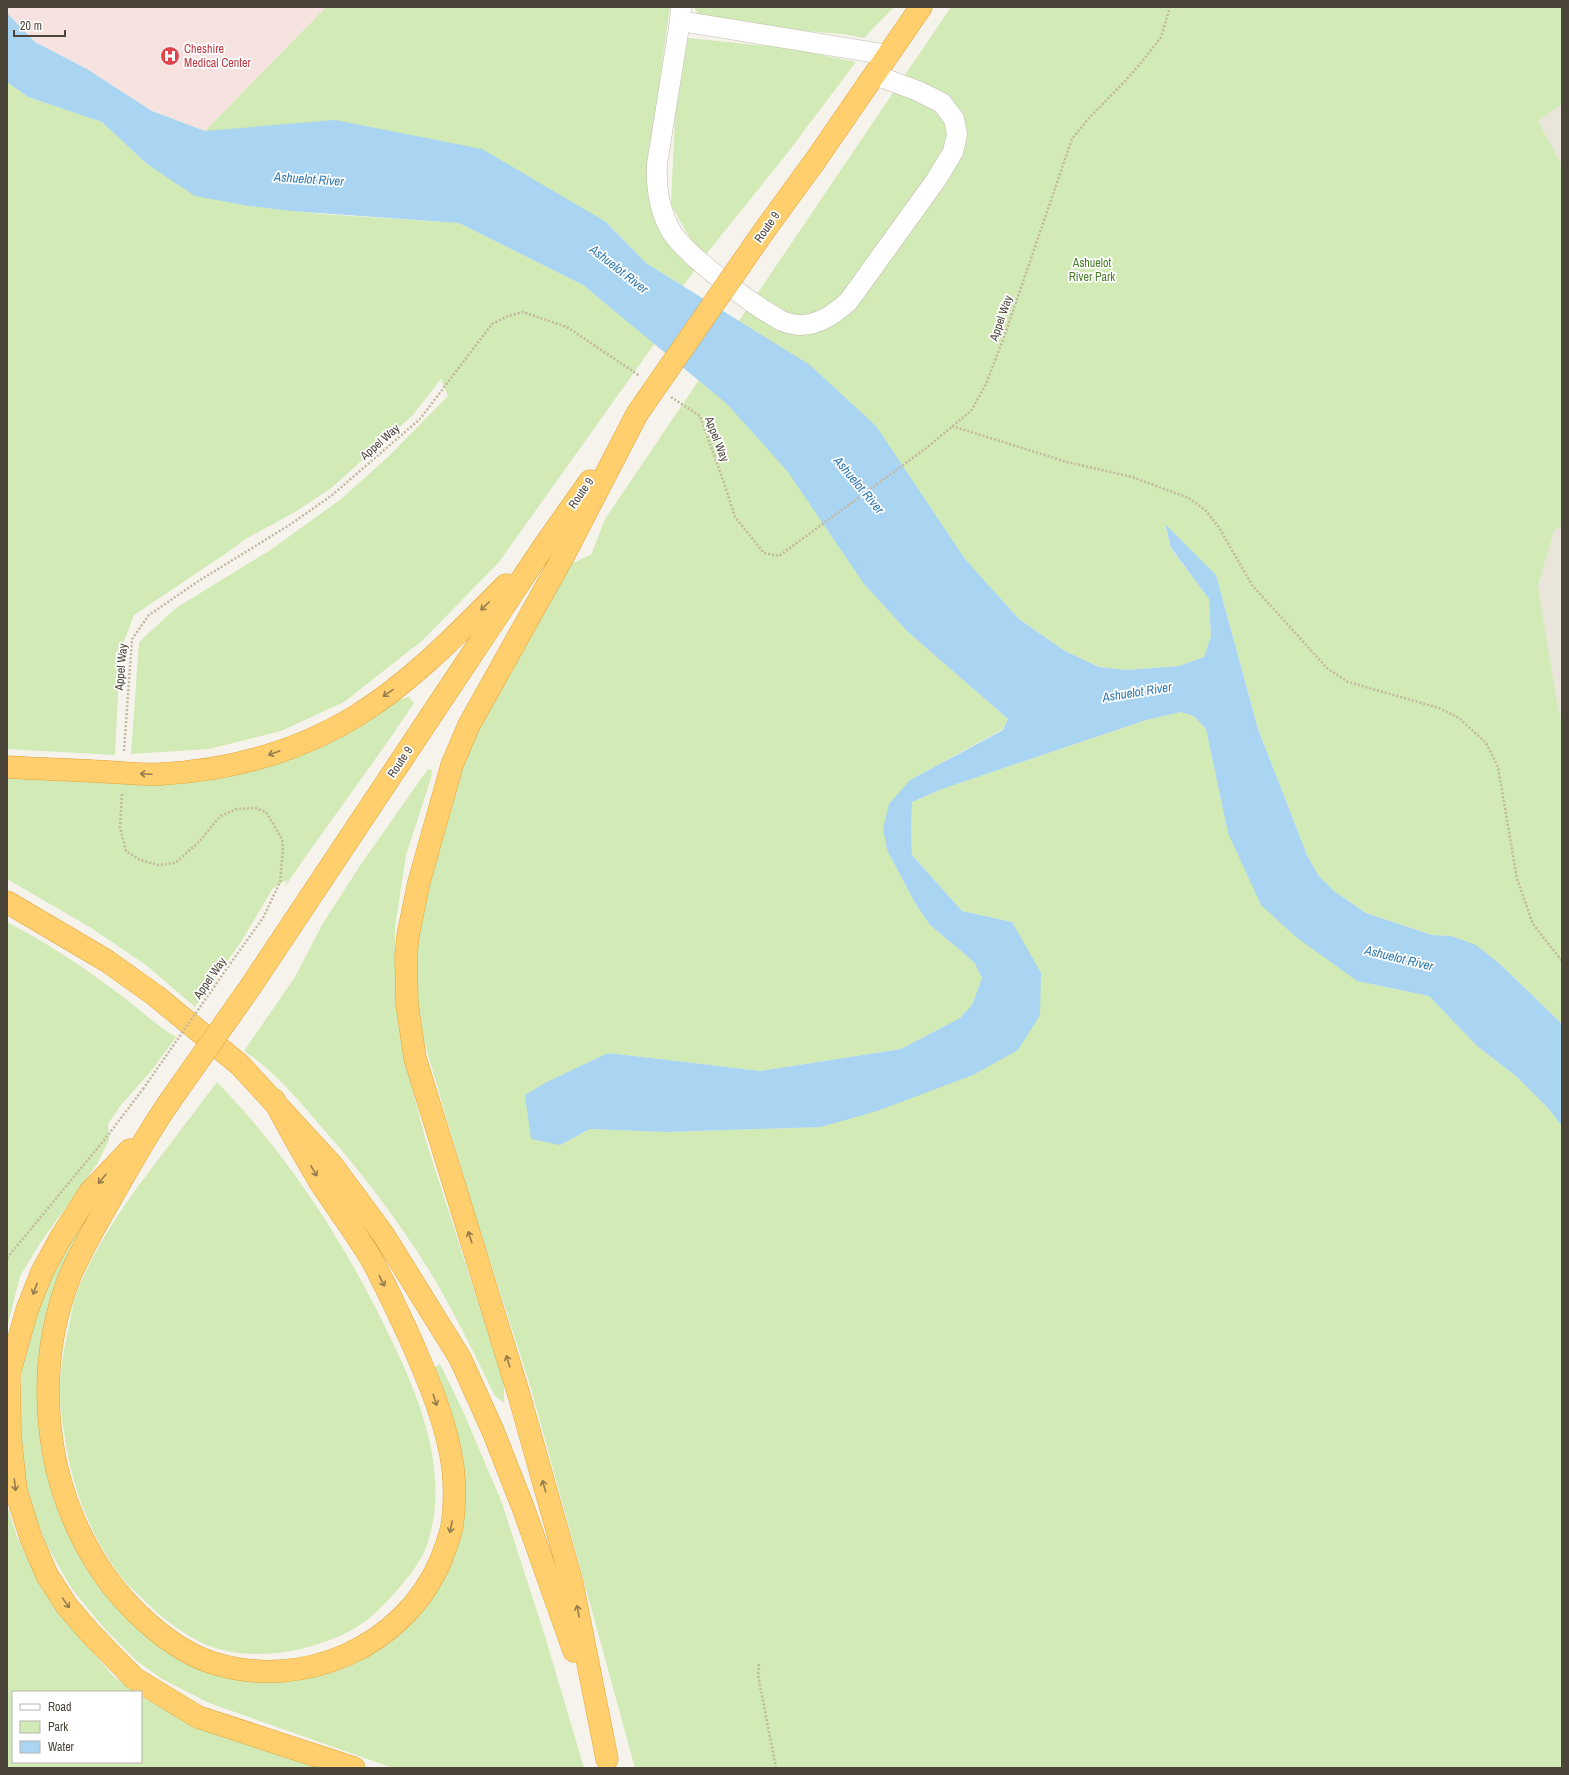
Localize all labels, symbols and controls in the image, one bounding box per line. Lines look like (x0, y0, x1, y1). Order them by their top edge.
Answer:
scale bar (14, 12, 65, 38)
text: 20 m (20, 18, 42, 34)
place label: Cheshire Medical Center (184, 41, 251, 71)
hospital icon: Cheshire Medical Center (159, 45, 181, 67)
water label: Ashuelot River (273, 168, 345, 190)
street label: Route 9 (751, 208, 783, 246)
water label: Ashuelot River (585, 240, 652, 297)
park label: Ashuelot River Park (1069, 255, 1115, 285)
street label: Appel Way (985, 293, 1016, 344)
street label: Appel Way (701, 413, 733, 464)
street label: Appel Way (356, 420, 403, 464)
water label: Ashuelot River (829, 452, 888, 518)
street label: Route 9 (565, 474, 597, 512)
one-way arrow (480, 601, 490, 611)
street label: Appel Way (111, 643, 131, 692)
water label: Ashuelot River (1100, 678, 1173, 706)
one-way arrow (383, 689, 394, 697)
street label: Route 9 (384, 743, 416, 781)
one-way arrow (268, 750, 280, 758)
one-way arrow (140, 770, 153, 777)
water label: Ashuelot River (1362, 941, 1435, 975)
street label: Appel Way (189, 954, 230, 1003)
one-way arrow (310, 1165, 318, 1177)
one-way arrow (98, 1173, 107, 1184)
one-way arrow (466, 1230, 473, 1243)
one-way arrow (379, 1275, 387, 1287)
one-way arrow (30, 1282, 38, 1294)
one-way arrow (504, 1355, 511, 1368)
one-way arrow (432, 1393, 439, 1406)
one-way arrow (11, 1478, 19, 1491)
one-way arrow (540, 1480, 548, 1493)
one-way arrow (447, 1520, 455, 1533)
one-way arrow (62, 1598, 70, 1609)
one-way arrow (573, 1605, 581, 1618)
legend (12, 1691, 142, 1763)
text: Road (48, 1699, 72, 1715)
text: Park (48, 1719, 68, 1735)
text: Water (48, 1739, 75, 1755)

